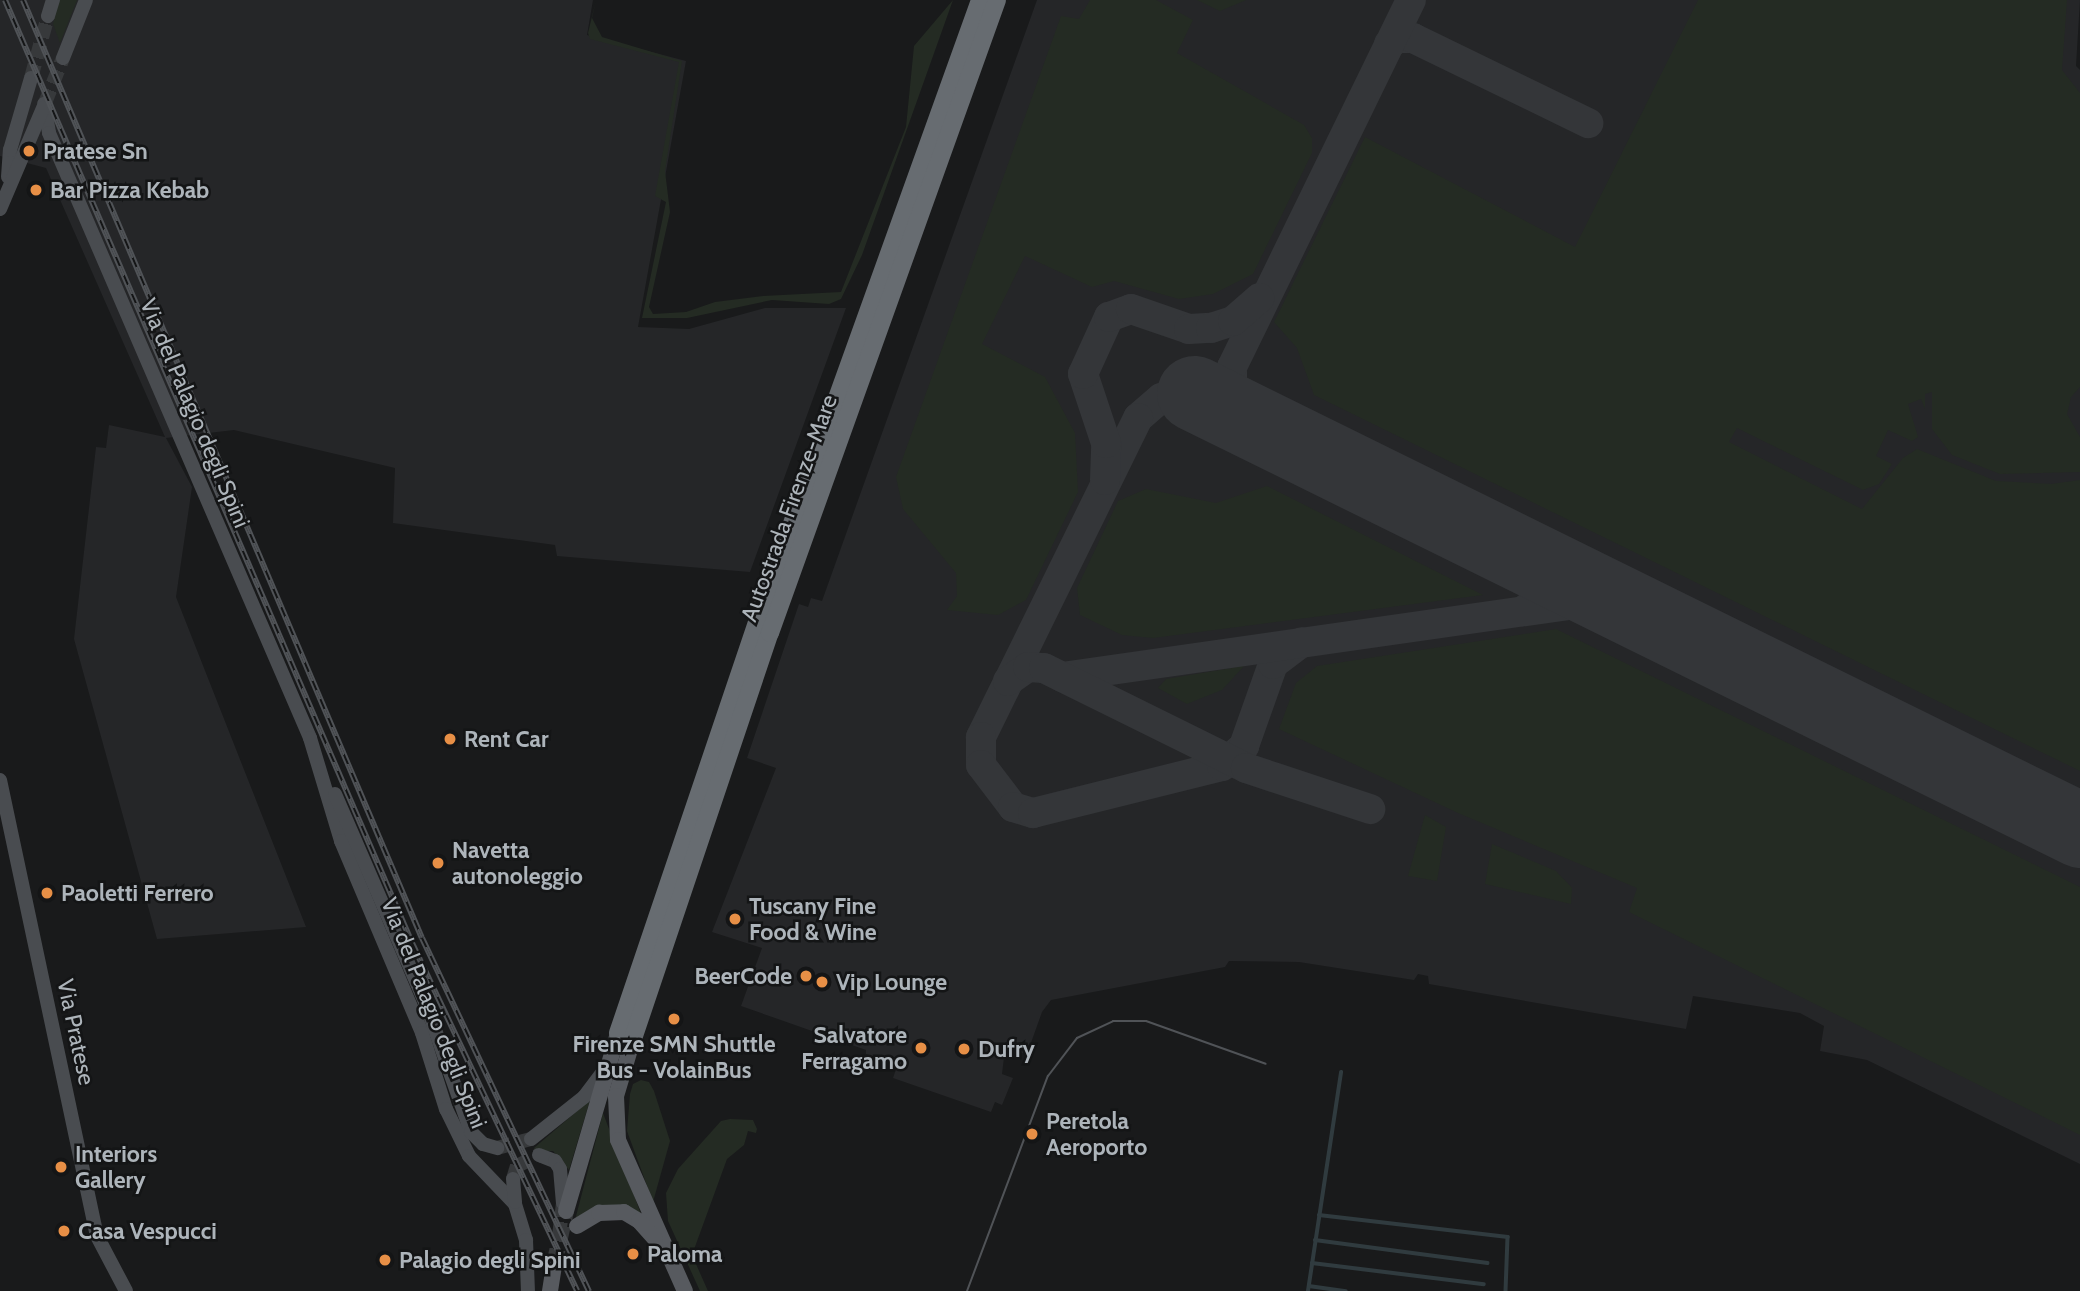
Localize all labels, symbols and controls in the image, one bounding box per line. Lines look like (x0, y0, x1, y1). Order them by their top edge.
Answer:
place label: Pratese Sn (43, 137, 148, 165)
marker: Pratese Sn (21, 143, 37, 159)
place label: Bar Pizza Kebab (50, 176, 209, 204)
marker: Bar Pizza Kebab (28, 182, 44, 198)
street label: Via del Palagio degli Spini (134, 294, 256, 532)
street label: Autostrada Firenze-Mare (735, 391, 843, 625)
place label: Rent Car (464, 725, 549, 753)
marker: Rent Car (442, 731, 458, 747)
place label: Navetta autonoleggio (452, 836, 583, 890)
marker: Navetta autonoleggio (430, 855, 446, 871)
place label: Paoletti Ferrero (61, 879, 214, 907)
marker: Paoletti Ferrero (39, 885, 55, 901)
place label: Tuscany Fine Food & Wine (749, 892, 876, 946)
street label: Via del Palagio degli Spini (375, 894, 493, 1132)
marker: Tuscany Fine Food & Wine (727, 911, 743, 927)
place label: BeerCode (694, 962, 792, 990)
marker: BeerCode (798, 968, 814, 984)
place label: Vip Lounge (836, 968, 947, 996)
marker: Vip Lounge (814, 974, 830, 990)
street label: Via Pratese (51, 976, 101, 1088)
marker: Firenze SMN Shuttle Bus - VolainBus (666, 1011, 682, 1027)
place label: Salvatore Ferragamo (801, 1021, 907, 1075)
place label: Firenze SMN Shuttle Bus - VolainBus (573, 1030, 775, 1084)
place label: Dufry (978, 1035, 1035, 1063)
marker: Salvatore Ferragamo (913, 1040, 929, 1056)
marker: Dufry (956, 1041, 972, 1057)
place label: Peretola Aeroporto (1046, 1107, 1147, 1161)
marker: Peretola Aeroporto (1024, 1126, 1040, 1142)
place label: Interiors Gallery (75, 1140, 157, 1194)
marker: Interiors Gallery (53, 1159, 69, 1175)
place label: Casa Vespucci (78, 1217, 217, 1245)
marker: Casa Vespucci (56, 1223, 72, 1239)
place label: Paloma (647, 1240, 722, 1268)
place label: Palagio degli Spini (399, 1246, 581, 1274)
marker: Paloma (625, 1246, 641, 1262)
marker: Palagio degli Spini (377, 1252, 393, 1268)

